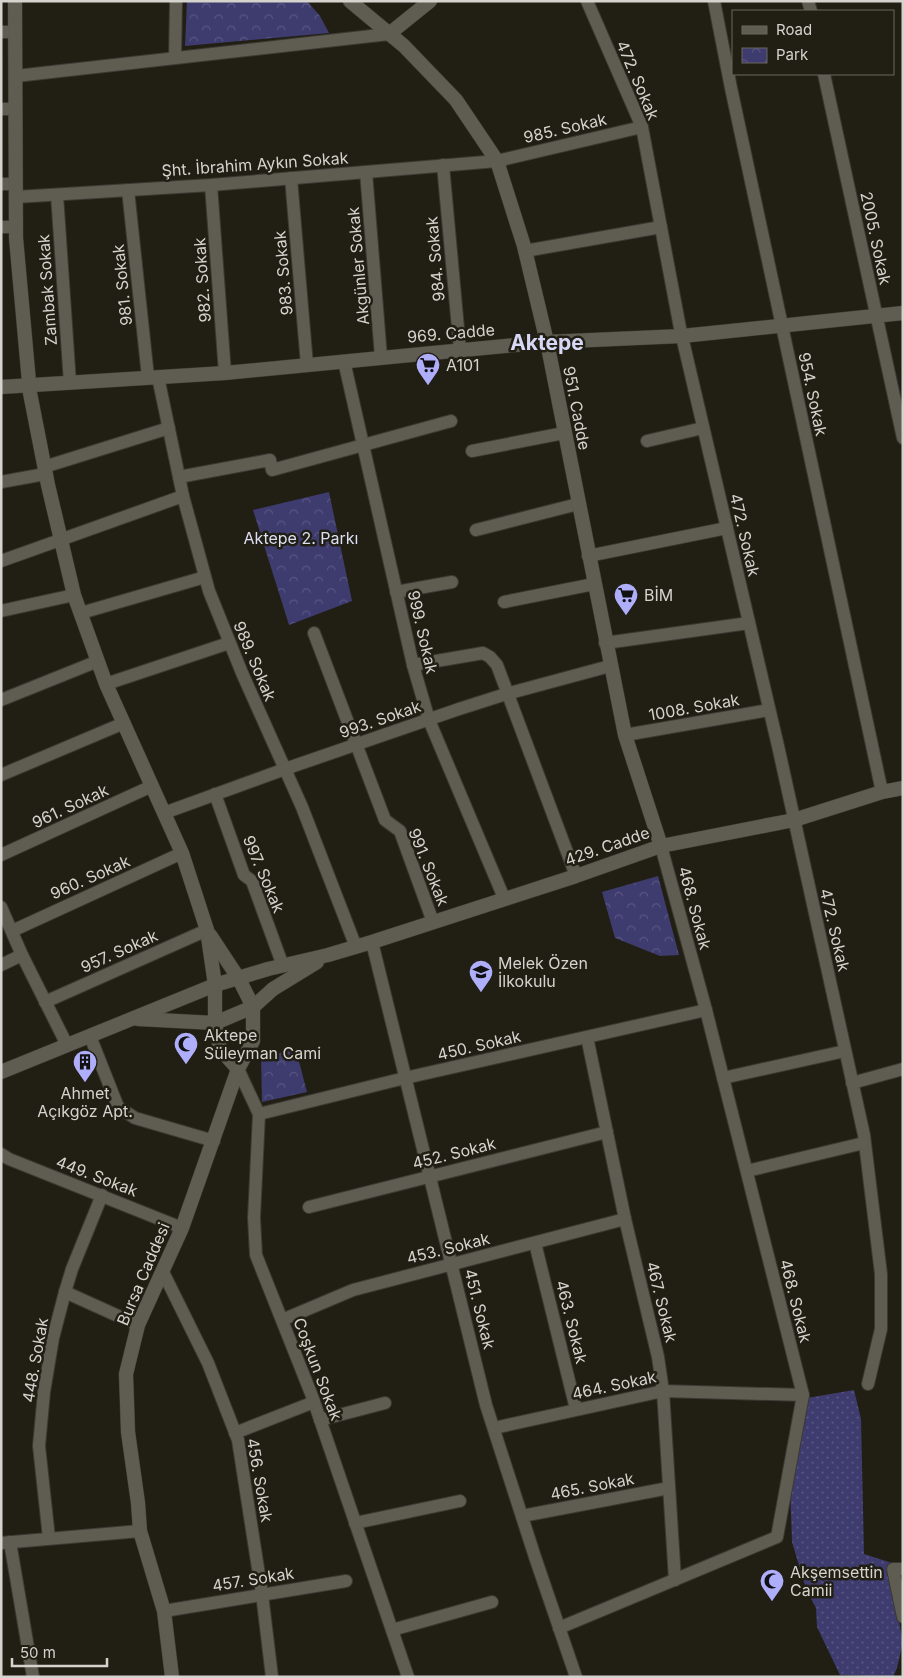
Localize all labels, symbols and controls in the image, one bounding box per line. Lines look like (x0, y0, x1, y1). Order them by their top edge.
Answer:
legend (732, 10, 894, 75)
text: Road (776, 20, 812, 39)
street label: 472. Sokak (612, 37, 664, 123)
text: Park (776, 45, 809, 64)
street label: 985. Sokak (522, 109, 609, 147)
street label: Şht. İbrahim Aykın Sokak (161, 147, 349, 181)
street label: 2005. Sokak (856, 190, 896, 287)
street label: Akgünler Sokak (343, 206, 373, 326)
street label: 984. Sokak (421, 216, 449, 302)
street label: 983. Sokak (269, 230, 297, 316)
street label: Zambak Sokak (33, 233, 61, 346)
street label: 982. Sokak (189, 237, 215, 323)
street label: 981. Sokak (108, 243, 136, 327)
street label: 969. Cadde (406, 319, 496, 347)
district label: Aktepe (510, 330, 584, 355)
street label: 954. Sokak (794, 350, 832, 438)
supermarket icon: A101 (415, 352, 441, 386)
place label: A101 (446, 355, 480, 375)
street label: 951. Cadde (559, 364, 595, 452)
street label: 472. Sokak (726, 491, 764, 579)
park label: Aktepe 2. Parkı (244, 528, 358, 548)
supermarket icon: BİM (613, 582, 639, 616)
place label: BİM (644, 585, 673, 605)
street label: 999. Sokak (404, 588, 442, 676)
street label: 989. Sokak (229, 618, 281, 704)
street label: 1008. Sokak (647, 689, 741, 725)
street label: 993. Sokak (337, 696, 424, 742)
street label: 961. Sokak (29, 780, 112, 832)
street label: 429. Cadde (562, 822, 652, 870)
street label: 991. Sokak (404, 825, 454, 909)
street label: 997. Sokak (239, 832, 289, 916)
street label: 960. Sokak (47, 850, 133, 903)
street label: 468. Sokak (674, 864, 716, 952)
street label: 472. Sokak (816, 886, 854, 974)
street label: 957. Sokak (77, 925, 161, 977)
place label: Melek Özen İlkokulu (498, 953, 588, 991)
school or university icon: Melek Özen İlkokulu (468, 959, 494, 993)
place label: Aktepe Süleyman Cami (204, 1025, 321, 1063)
street label: 450. Sokak (435, 1026, 523, 1064)
mosque icon: Aktepe Süleyman Cami (173, 1031, 199, 1065)
building icon: Ahmet Açıkgöz Apt. (72, 1049, 98, 1083)
place label: Ahmet Açıkgöz Apt. (37, 1083, 133, 1121)
street label: 452. Sokak (410, 1133, 498, 1173)
street label: 449. Sokak (53, 1151, 141, 1201)
street label: Bursa Caddesi (112, 1220, 174, 1328)
street label: 453. Sokak (404, 1228, 492, 1268)
street label: 468. Sokak (776, 1257, 816, 1345)
street label: 467. Sokak (642, 1259, 682, 1345)
street label: 451. Sokak (460, 1267, 500, 1351)
street label: 463. Sokak (552, 1278, 592, 1366)
street label: Coşkun Sokak (289, 1315, 347, 1423)
street label: 448. Sokak (18, 1316, 52, 1404)
street label: 464. Sokak (570, 1366, 658, 1404)
street label: 456. Sokak (243, 1436, 277, 1524)
street label: 465. Sokak (548, 1468, 636, 1504)
place label: Akşemsettin Camii (790, 1562, 883, 1600)
street label: 457. Sokak (211, 1563, 296, 1595)
mosque icon: Akşemsettin Camii (759, 1568, 785, 1602)
scale bar (12, 1636, 108, 1668)
text: 50 m (20, 1643, 56, 1662)

